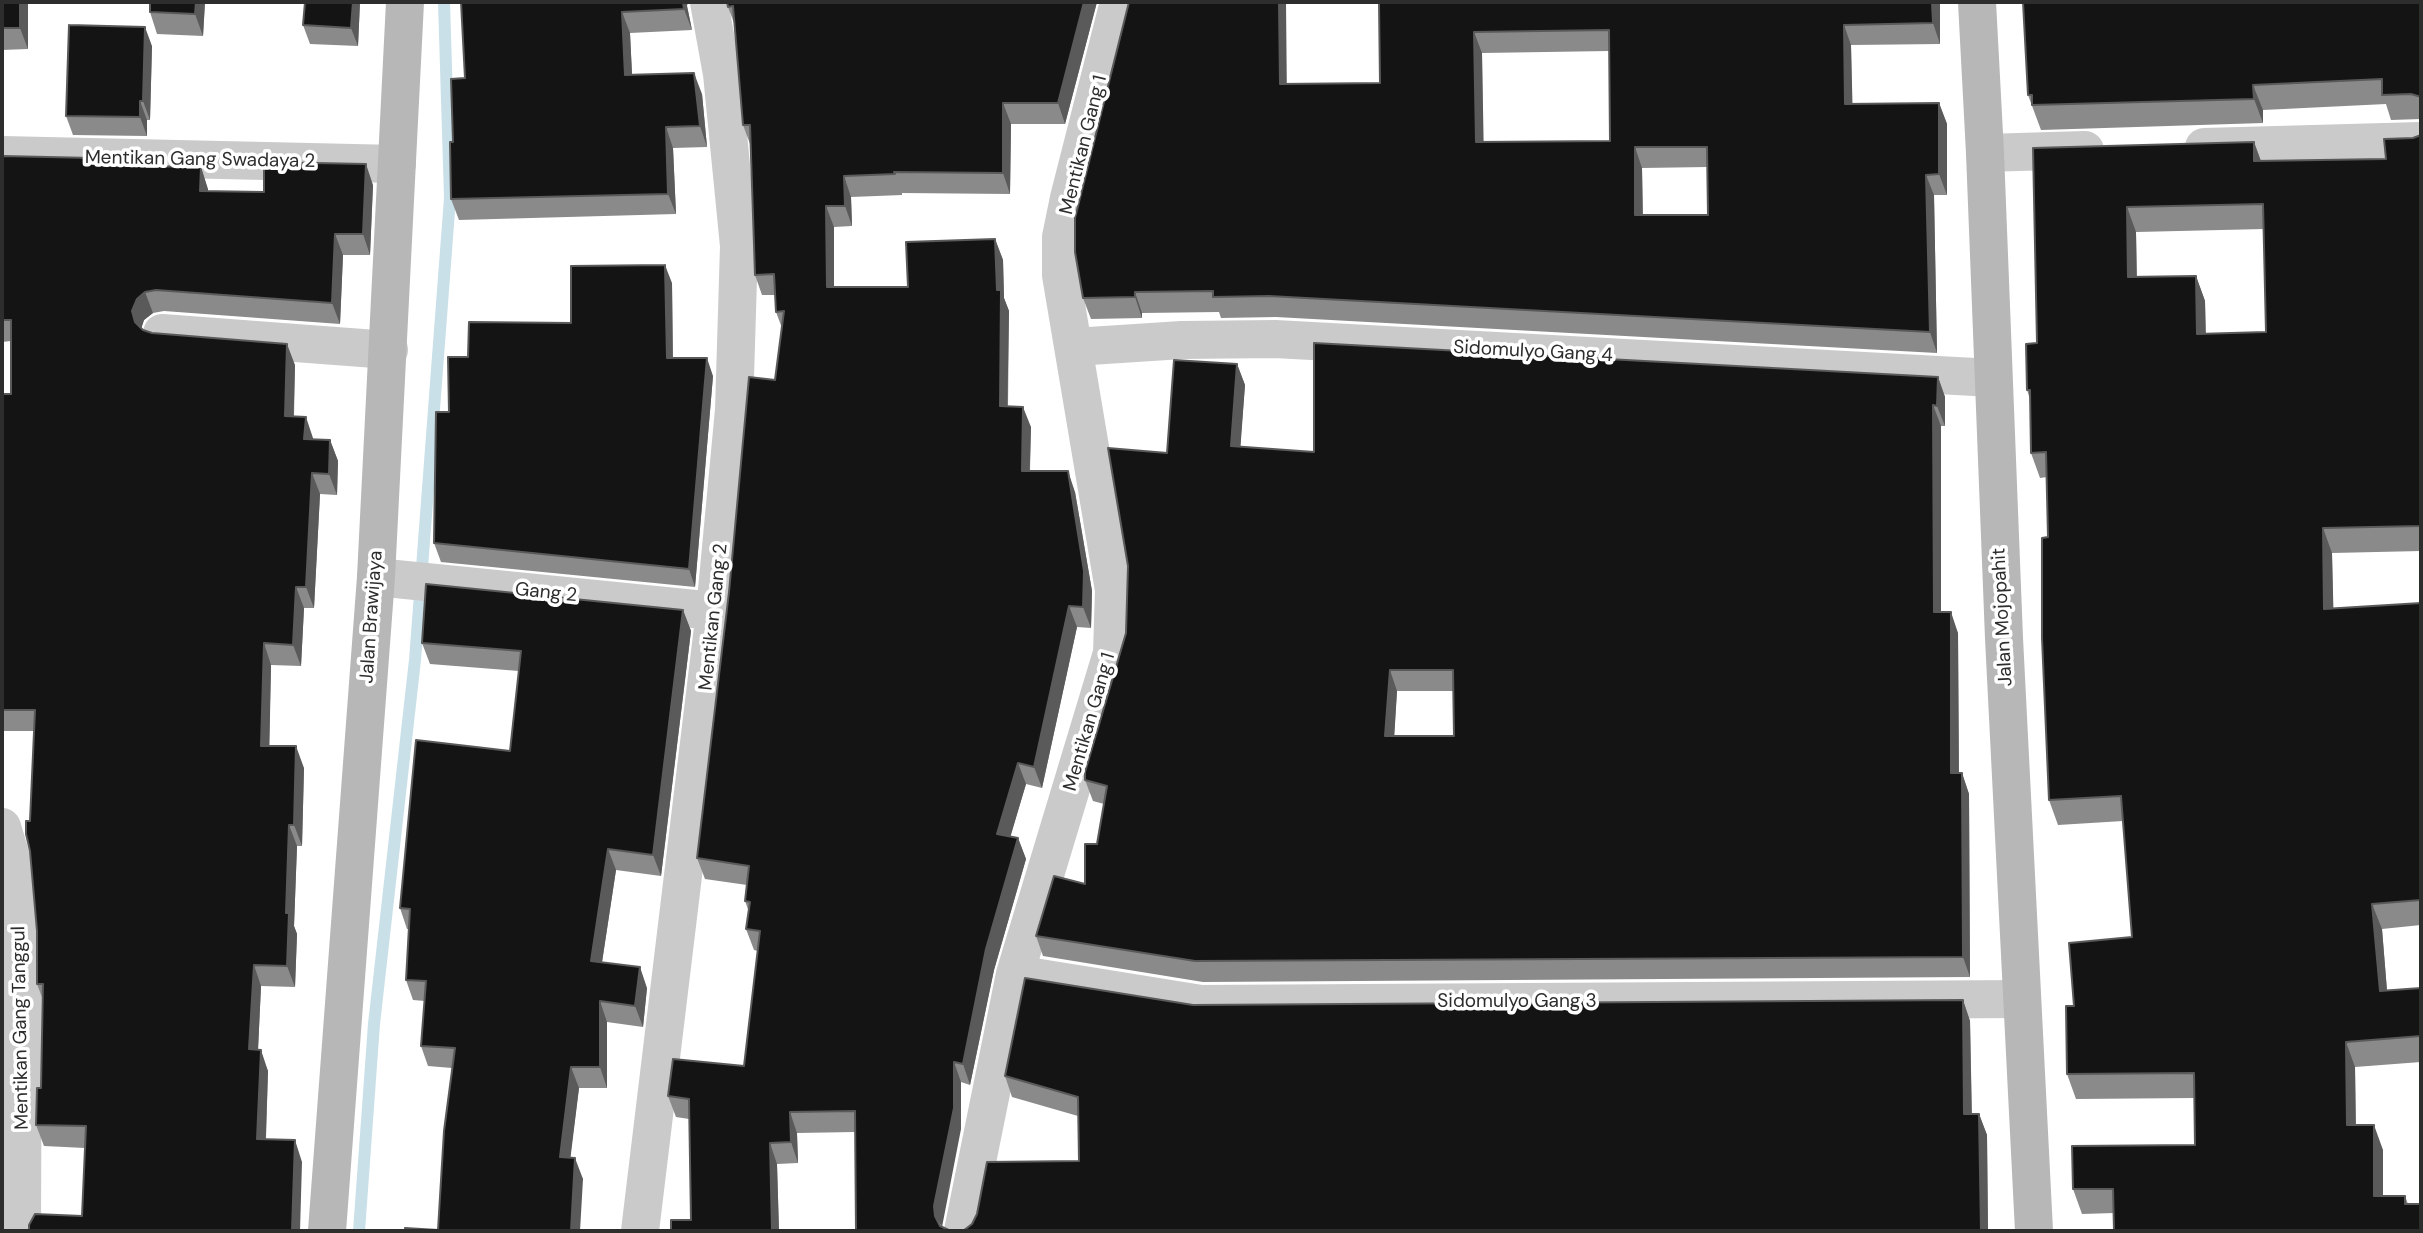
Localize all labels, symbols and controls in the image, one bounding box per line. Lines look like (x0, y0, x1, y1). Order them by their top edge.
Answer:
street label: Mentikan Gang 1 (1056, 73, 1112, 217)
street label: Mentikan Gang Swadaya 2 (85, 147, 315, 173)
street label: Sidomulyo Gang 4 (1453, 336, 1613, 368)
street label: Mentikan Gang 2 (695, 542, 733, 692)
street label: Jalan Mojopahit (1988, 547, 2018, 687)
street label: Jalan Brawijaya (356, 550, 388, 684)
street label: Gang 2 (514, 578, 578, 608)
street label: Mentikan Gang 1 (1059, 650, 1121, 794)
street label: Mentikan Gang Tanggul (8, 926, 34, 1130)
street label: Sidomulyo Gang 3 (1437, 991, 1597, 1013)

